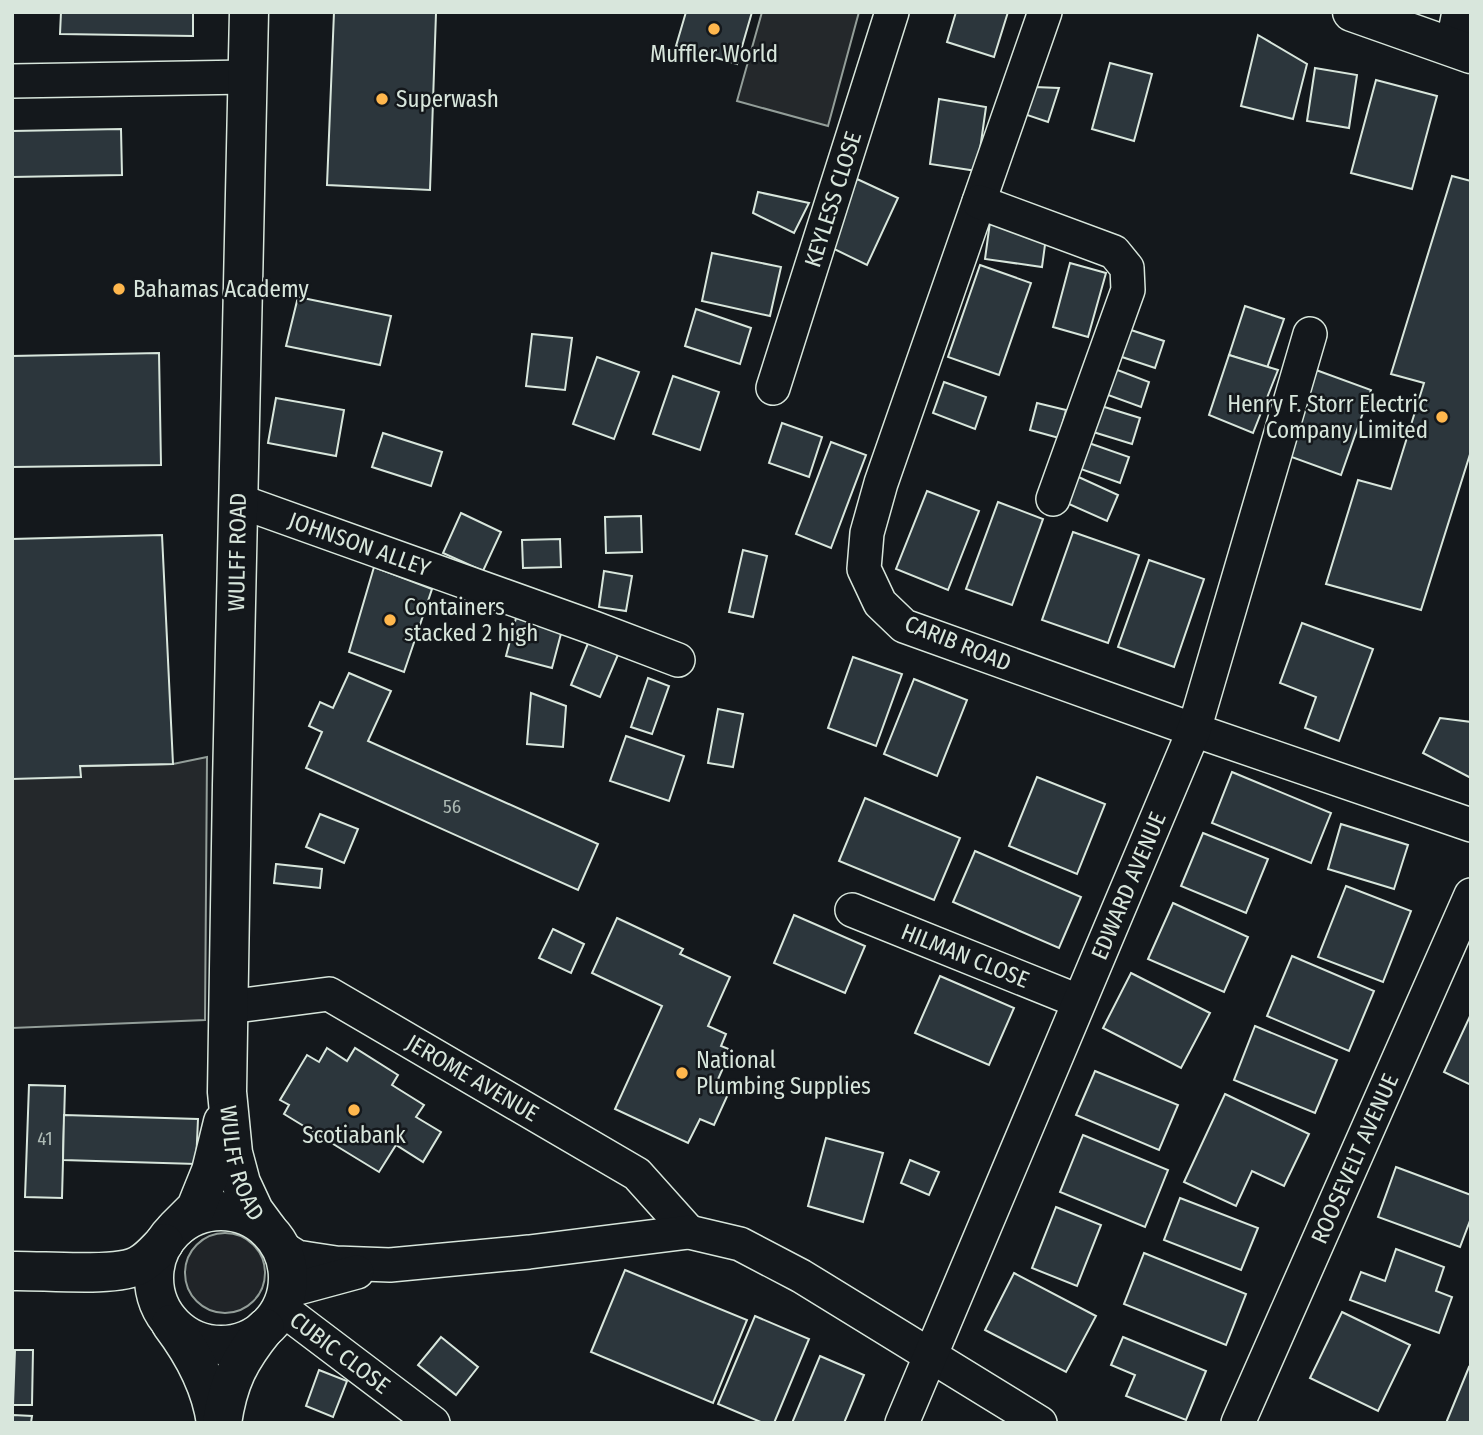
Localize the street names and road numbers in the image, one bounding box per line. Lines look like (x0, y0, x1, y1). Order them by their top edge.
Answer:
street label: KEYLESS CLOSE (798, 128, 867, 270)
street label: WULFF ROAD (222, 493, 252, 611)
street label: JOHNSON ALLEY (285, 506, 435, 582)
street label: CARIB ROAD (901, 609, 1015, 677)
street label: EDWARD AVENUE (1085, 808, 1172, 964)
street label: HILMAN CLOSE (897, 917, 1033, 994)
street label: JEROME AVENUE (401, 1028, 544, 1127)
street label: ROOSEVELT AVENUE (1305, 1069, 1404, 1248)
street label: WULFF ROAD (214, 1104, 271, 1226)
street label: CUBIC CLOSE (284, 1306, 396, 1399)

